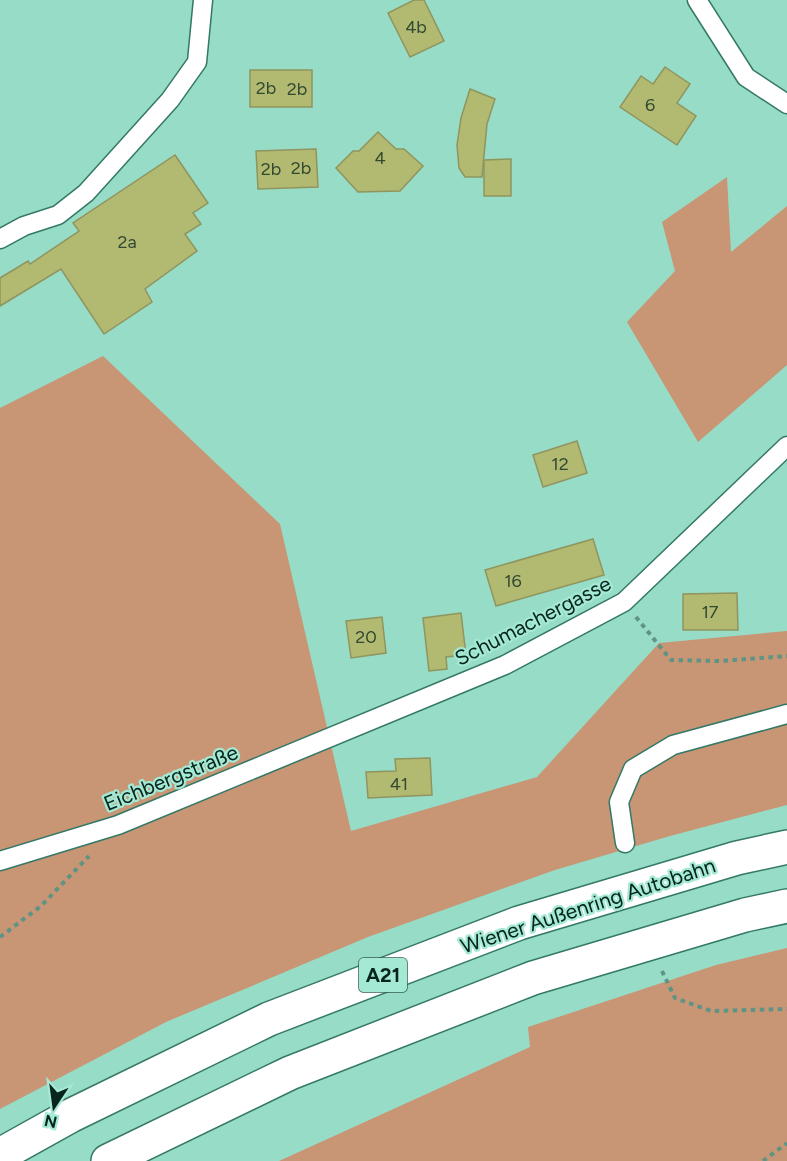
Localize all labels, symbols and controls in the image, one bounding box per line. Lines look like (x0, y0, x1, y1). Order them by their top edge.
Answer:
house number: 4b (405, 16, 427, 38)
house number: 2b (256, 77, 276, 99)
house number: 2b (287, 78, 307, 100)
house number: 6 (645, 94, 655, 116)
house number: 4 (374, 147, 386, 169)
house number: 2b (291, 157, 311, 179)
house number: 2b (261, 158, 281, 180)
house number: 2a (117, 231, 137, 253)
house number: 12 (551, 453, 569, 475)
street label: Schumachergasse (450, 570, 615, 671)
house number: 16 (504, 570, 522, 592)
house number: 17 (701, 601, 719, 623)
house number: 20 (355, 626, 377, 648)
street label: Eichbergstraße (100, 739, 242, 816)
house number: 41 (390, 773, 408, 795)
street label: Wiener Außenring Autobahn (457, 852, 718, 959)
road number: A21 (359, 958, 407, 992)
north arrow (24, 1077, 84, 1137)
text: N (43, 1110, 59, 1132)

